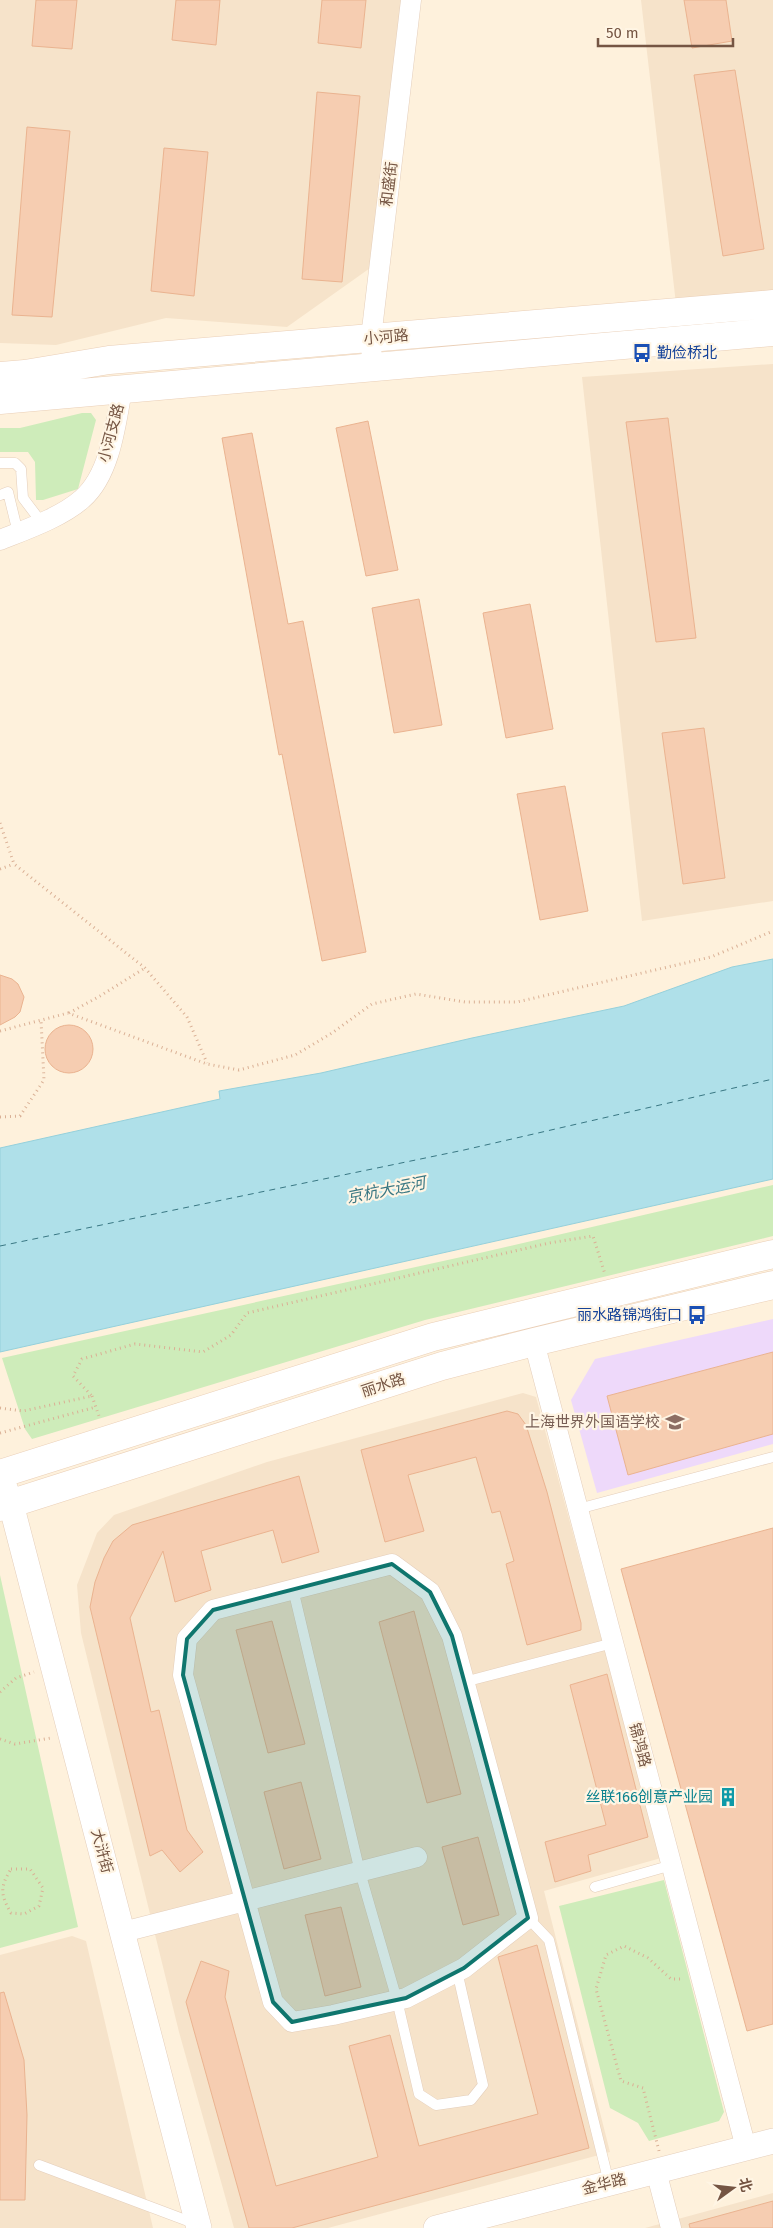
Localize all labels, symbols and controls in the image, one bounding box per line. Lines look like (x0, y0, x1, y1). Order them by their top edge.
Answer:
scale bar (598, 15, 733, 47)
text: 50 m (606, 24, 639, 42)
street label: 和盛街 (377, 161, 401, 207)
street label: 小河路 (363, 326, 409, 348)
bus stop icon: 勤俭桥北 (631, 342, 653, 364)
place label: 勤俭桥北 (657, 344, 717, 362)
street label: 小河支路 (95, 402, 127, 464)
water label: 京杭大运河 (345, 1172, 430, 1207)
bus stop icon: 丽水路锦鸿街口 (686, 1304, 708, 1326)
place label: 丽水路锦鸿街口 (577, 1306, 682, 1324)
street label: 丽水路 (359, 1369, 407, 1401)
school or university icon: 上海世界外国语学校 (664, 1411, 686, 1433)
place label: 上海世界外国语学校 (525, 1413, 660, 1431)
street label: 锦鸿路 (625, 1721, 655, 1769)
building icon: 丝联166创意产业园 (717, 1786, 739, 1808)
place label: 丝联166创意产业园 (586, 1788, 713, 1806)
street label: 大浒街 (87, 1827, 117, 1875)
north arrow (708, 2163, 758, 2213)
street label: 金华路 (580, 2170, 628, 2198)
text: 北 (735, 2176, 755, 2194)

